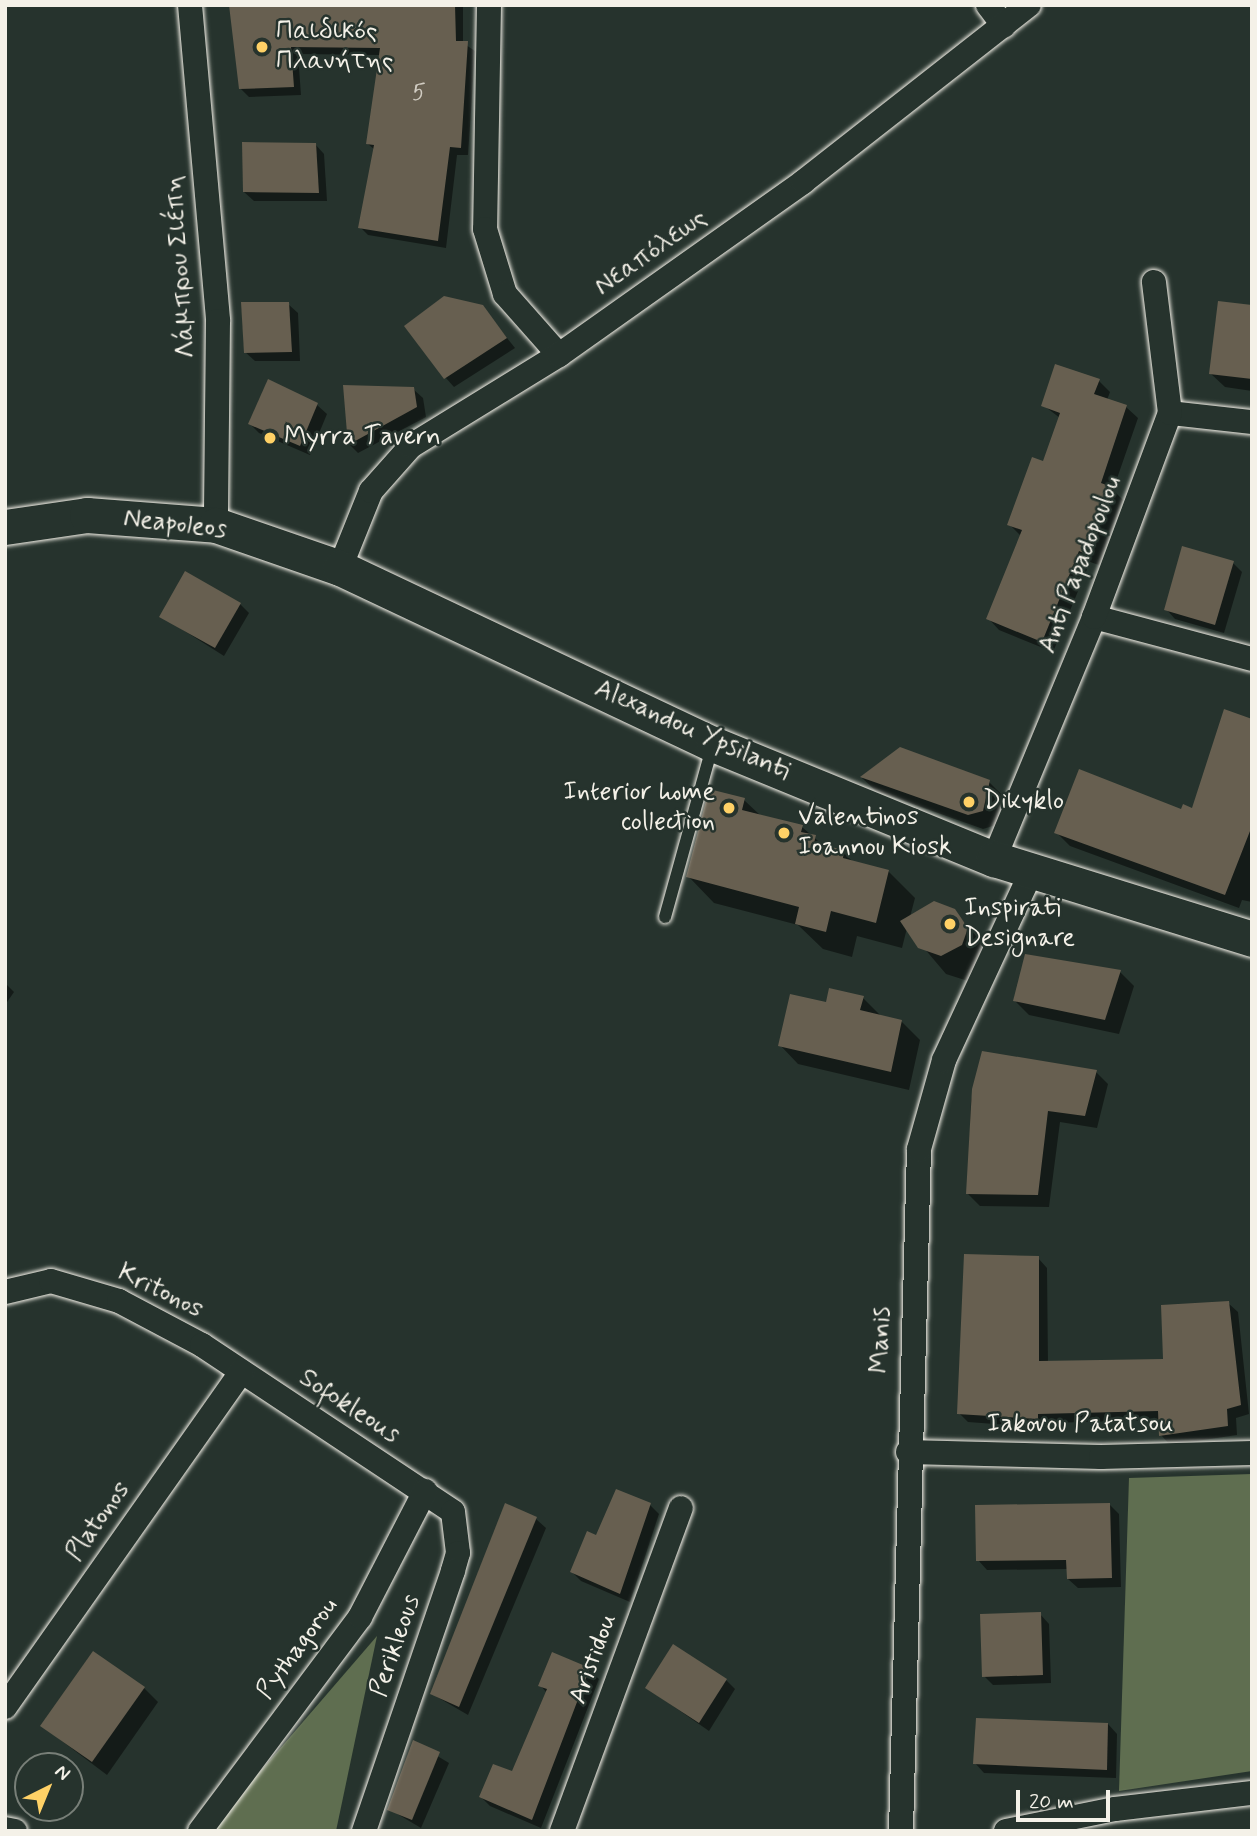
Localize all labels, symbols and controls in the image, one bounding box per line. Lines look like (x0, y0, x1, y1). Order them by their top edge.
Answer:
place label: Παιδικός Πλανήτης (276, 16, 393, 78)
marker: Παιδικός Πλανήτης (254, 39, 270, 55)
house number: 5 (412, 79, 426, 107)
street label: Λάμπρου Σιέπη (159, 175, 203, 359)
street label: Νεαπόλεως (589, 203, 713, 303)
place label: Myrra Tavern (284, 422, 436, 454)
marker: Myrra Tavern (262, 430, 278, 446)
street label: Anti Papadopoulou (1033, 472, 1129, 658)
street label: Neapoleos (122, 503, 228, 547)
street label: Alexandou Ypsilanti (589, 674, 795, 788)
place label: Interior home collection (563, 777, 715, 838)
place label: Dikyklo (983, 786, 1064, 818)
marker: Dikyklo (961, 794, 977, 810)
marker: Interior home collection (721, 800, 737, 816)
place label: Valentinos Ioannou Kiosk (798, 802, 951, 864)
marker: Valentinos Ioannou Kiosk (776, 825, 792, 841)
place label: Inspirati Designare (964, 893, 1075, 954)
marker: Inspirati Designare (942, 916, 958, 932)
street label: Kritonos (112, 1258, 208, 1326)
street label: Manis (865, 1306, 899, 1374)
street label: Sofokleous (293, 1363, 405, 1451)
street label: Iakovou Patatsou (990, 1409, 1170, 1441)
street label: Platonos (60, 1476, 138, 1568)
street label: Perikleous (364, 1591, 428, 1701)
street label: Pythagorou (251, 1592, 345, 1706)
street label: Aristidou (563, 1610, 625, 1708)
north arrow (14, 1752, 84, 1822)
text: N (49, 1759, 75, 1786)
scale bar (1019, 1776, 1114, 1820)
text: 20 m (1029, 1788, 1074, 1816)

